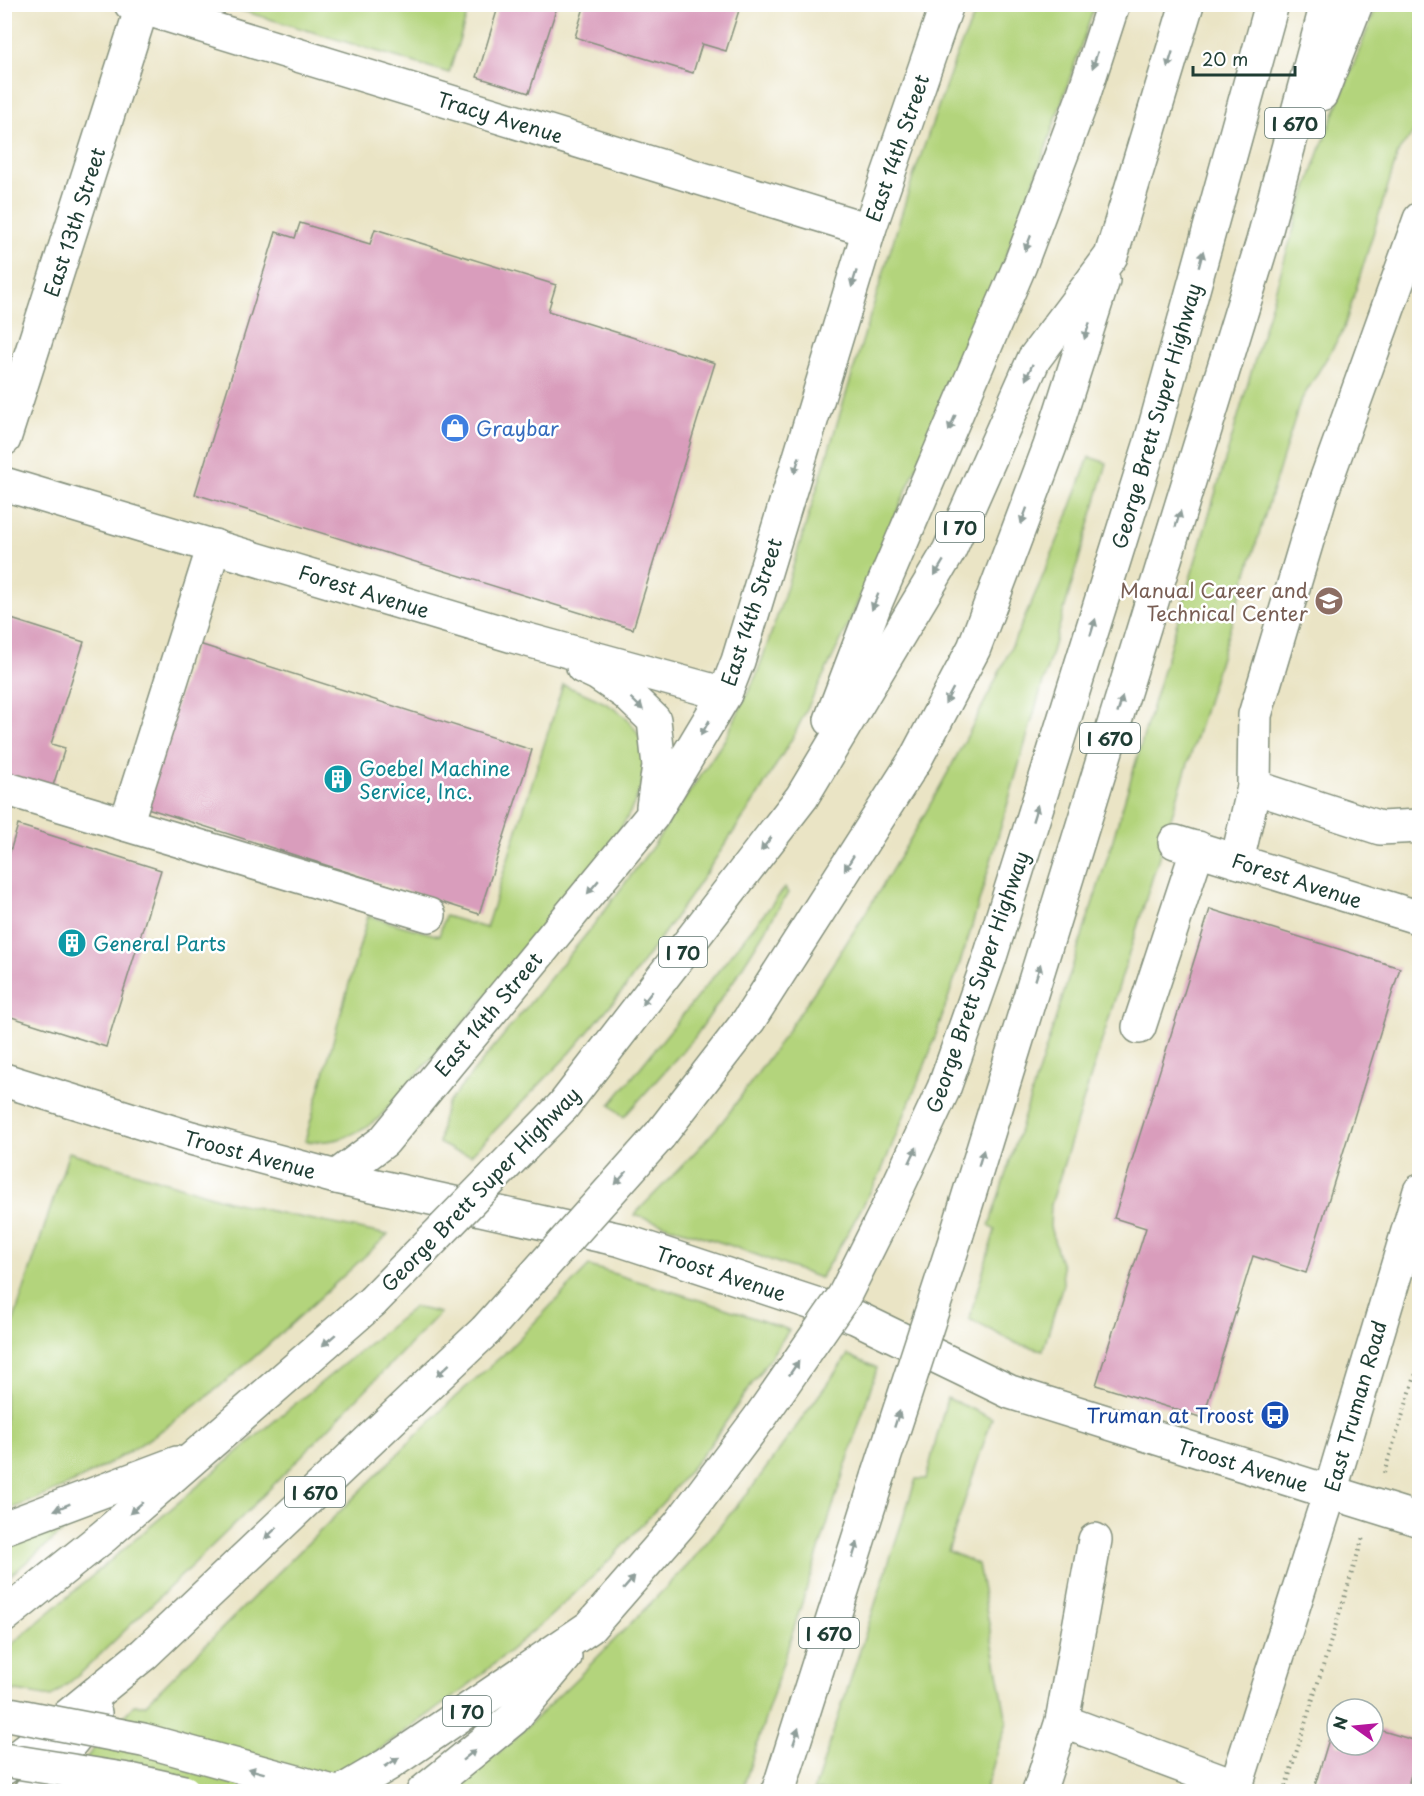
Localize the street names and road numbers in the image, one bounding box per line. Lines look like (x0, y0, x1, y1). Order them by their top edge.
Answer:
street label: East 14th Street (858, 70, 936, 226)
street label: Tracy Avenue (434, 84, 567, 150)
road number: I 670 (1265, 108, 1325, 138)
street label: East 13th Street (36, 143, 112, 301)
street label: George Brett Super Highway (1104, 280, 1208, 552)
road number: I 70 (936, 512, 984, 542)
street label: East 14th Street (713, 534, 789, 690)
street label: Forest Avenue (295, 557, 433, 625)
road number: I 670 (1080, 723, 1140, 753)
street label: Forest Avenue (1228, 845, 1366, 915)
street label: George Brett Super Highway (918, 847, 1036, 1117)
road number: I 70 (659, 937, 707, 967)
street label: East 14th Street (427, 945, 549, 1083)
street label: George Brett Super Highway (374, 1080, 586, 1298)
street label: Troost Avenue (181, 1122, 319, 1186)
street label: Troost Avenue (652, 1238, 790, 1308)
street label: East Truman Road (1316, 1317, 1394, 1495)
street label: Troost Avenue (1174, 1431, 1312, 1499)
road number: I 670 (285, 1477, 345, 1507)
road number: I 670 (799, 1618, 859, 1648)
road number: I 70 (443, 1696, 491, 1726)

